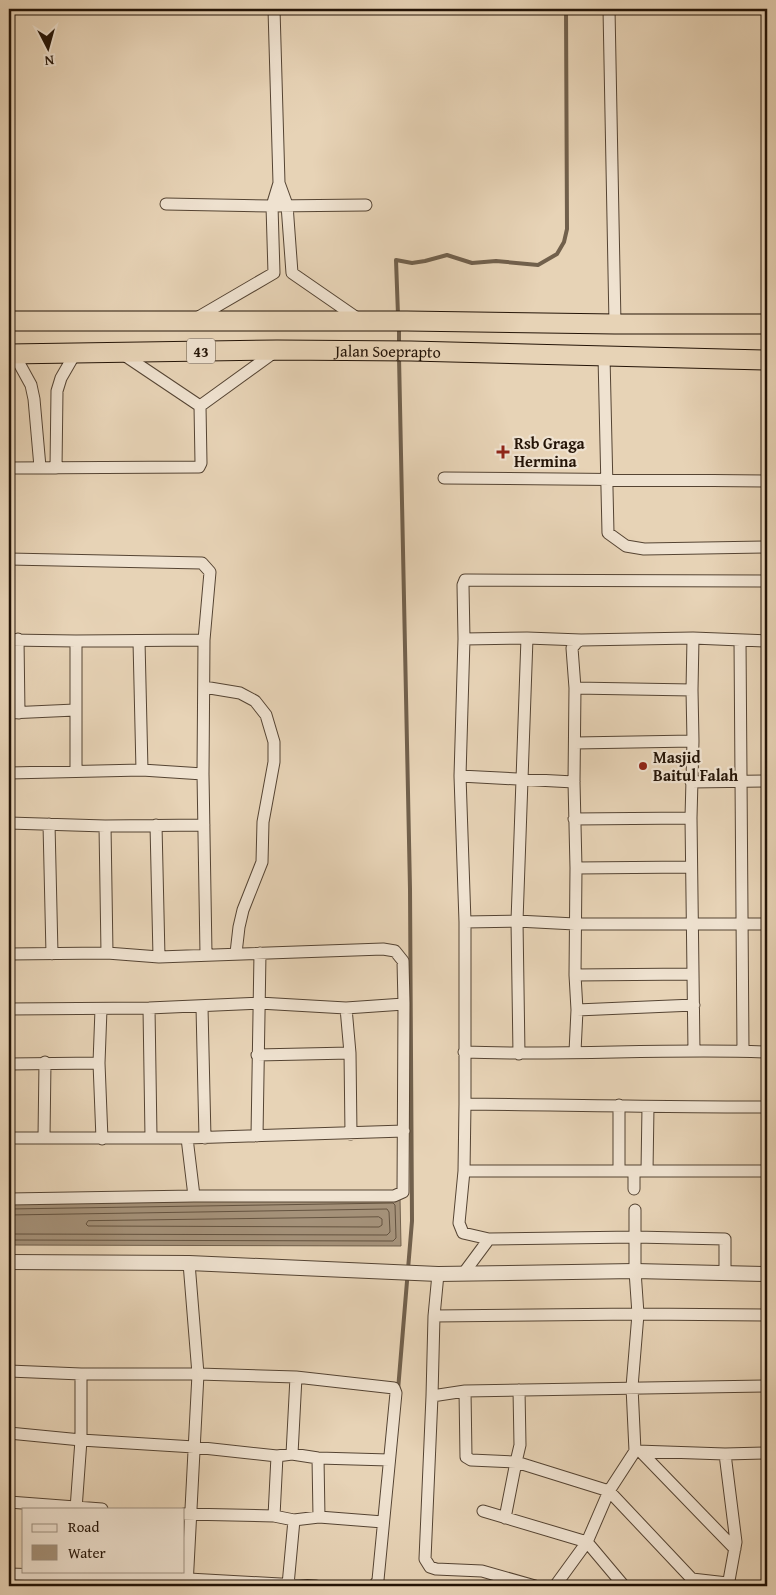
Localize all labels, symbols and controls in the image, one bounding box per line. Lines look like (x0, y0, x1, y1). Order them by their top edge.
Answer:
north arrow (22, 22, 72, 72)
text: N (43, 50, 55, 71)
road number: 43 (187, 338, 215, 364)
street label: Jalan Soeprapto (333, 338, 441, 364)
place label: Rsb Graga Hermina (514, 431, 586, 473)
marker: Rsb Graga Hermina (496, 445, 510, 459)
place label: Masjid Baitul Falah (653, 745, 739, 787)
marker: Masjid Baitul Falah (637, 760, 649, 772)
legend (22, 1508, 185, 1572)
text: Road (68, 1516, 99, 1537)
text: Water (68, 1542, 106, 1563)

